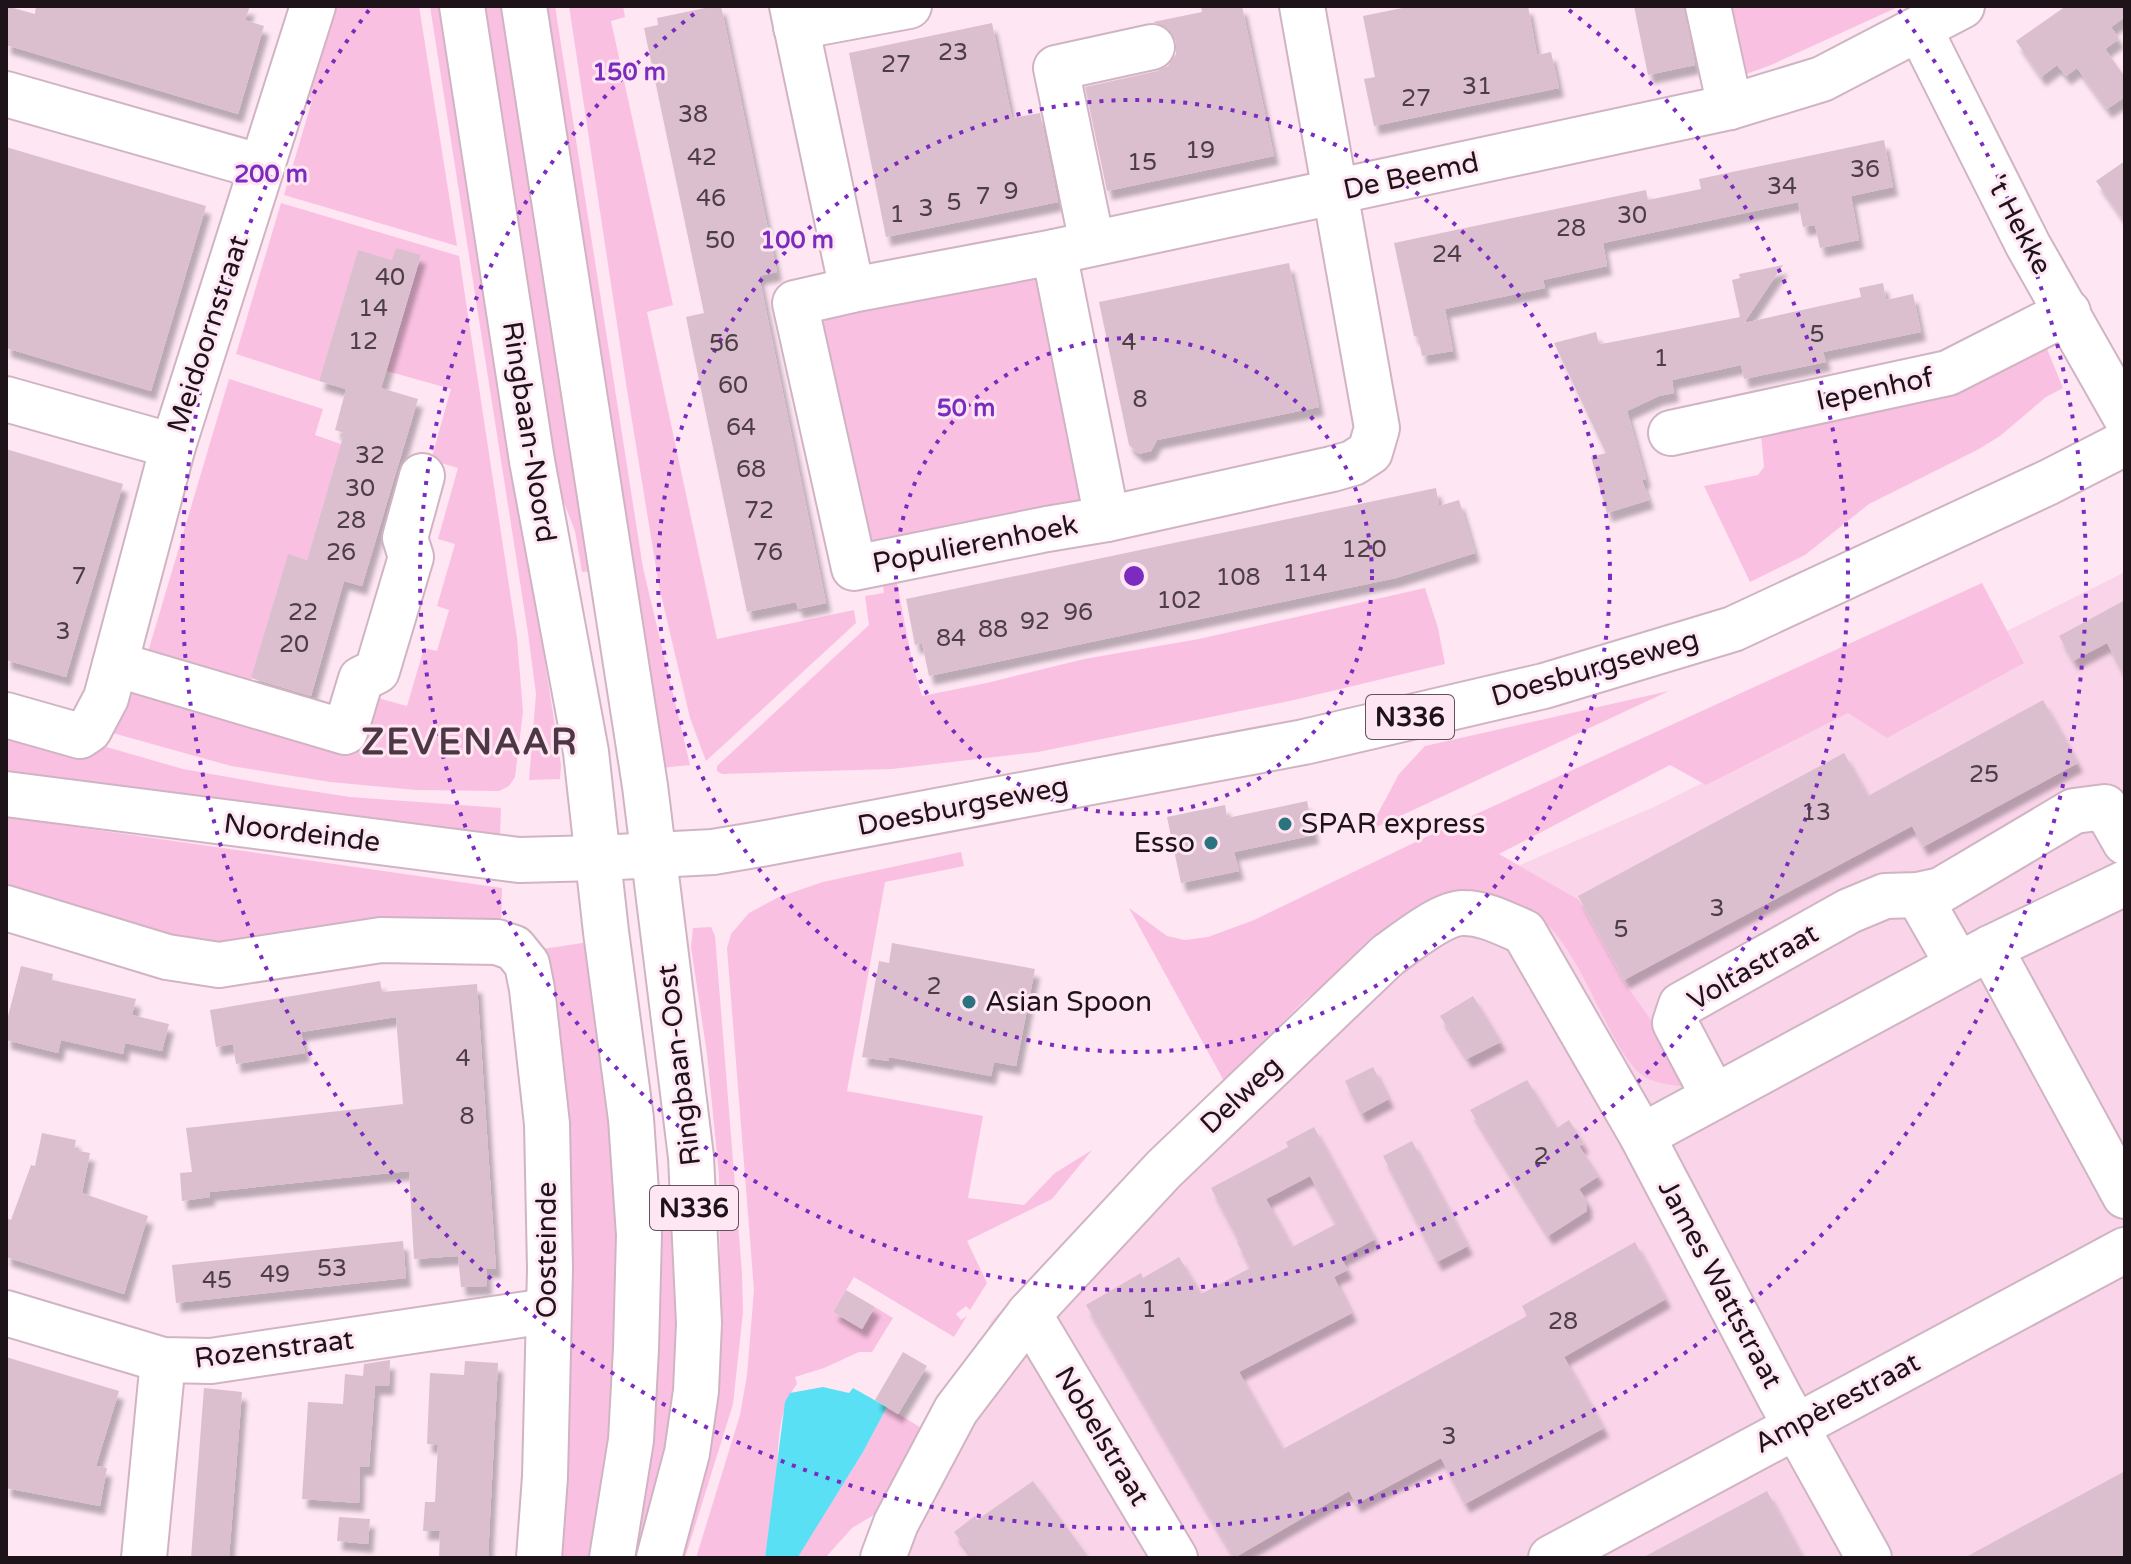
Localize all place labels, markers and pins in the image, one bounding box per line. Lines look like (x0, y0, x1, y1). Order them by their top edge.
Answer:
centre of rings (1120, 562, 1148, 590)
place label: SPAR express (1301, 807, 1485, 841)
marker: SPAR express (1276, 815, 1294, 833)
place label: Esso (1133, 826, 1195, 860)
marker: Esso (1202, 834, 1220, 852)
place label: Asian Spoon (985, 985, 1152, 1019)
marker: Asian Spoon (960, 993, 978, 1011)

